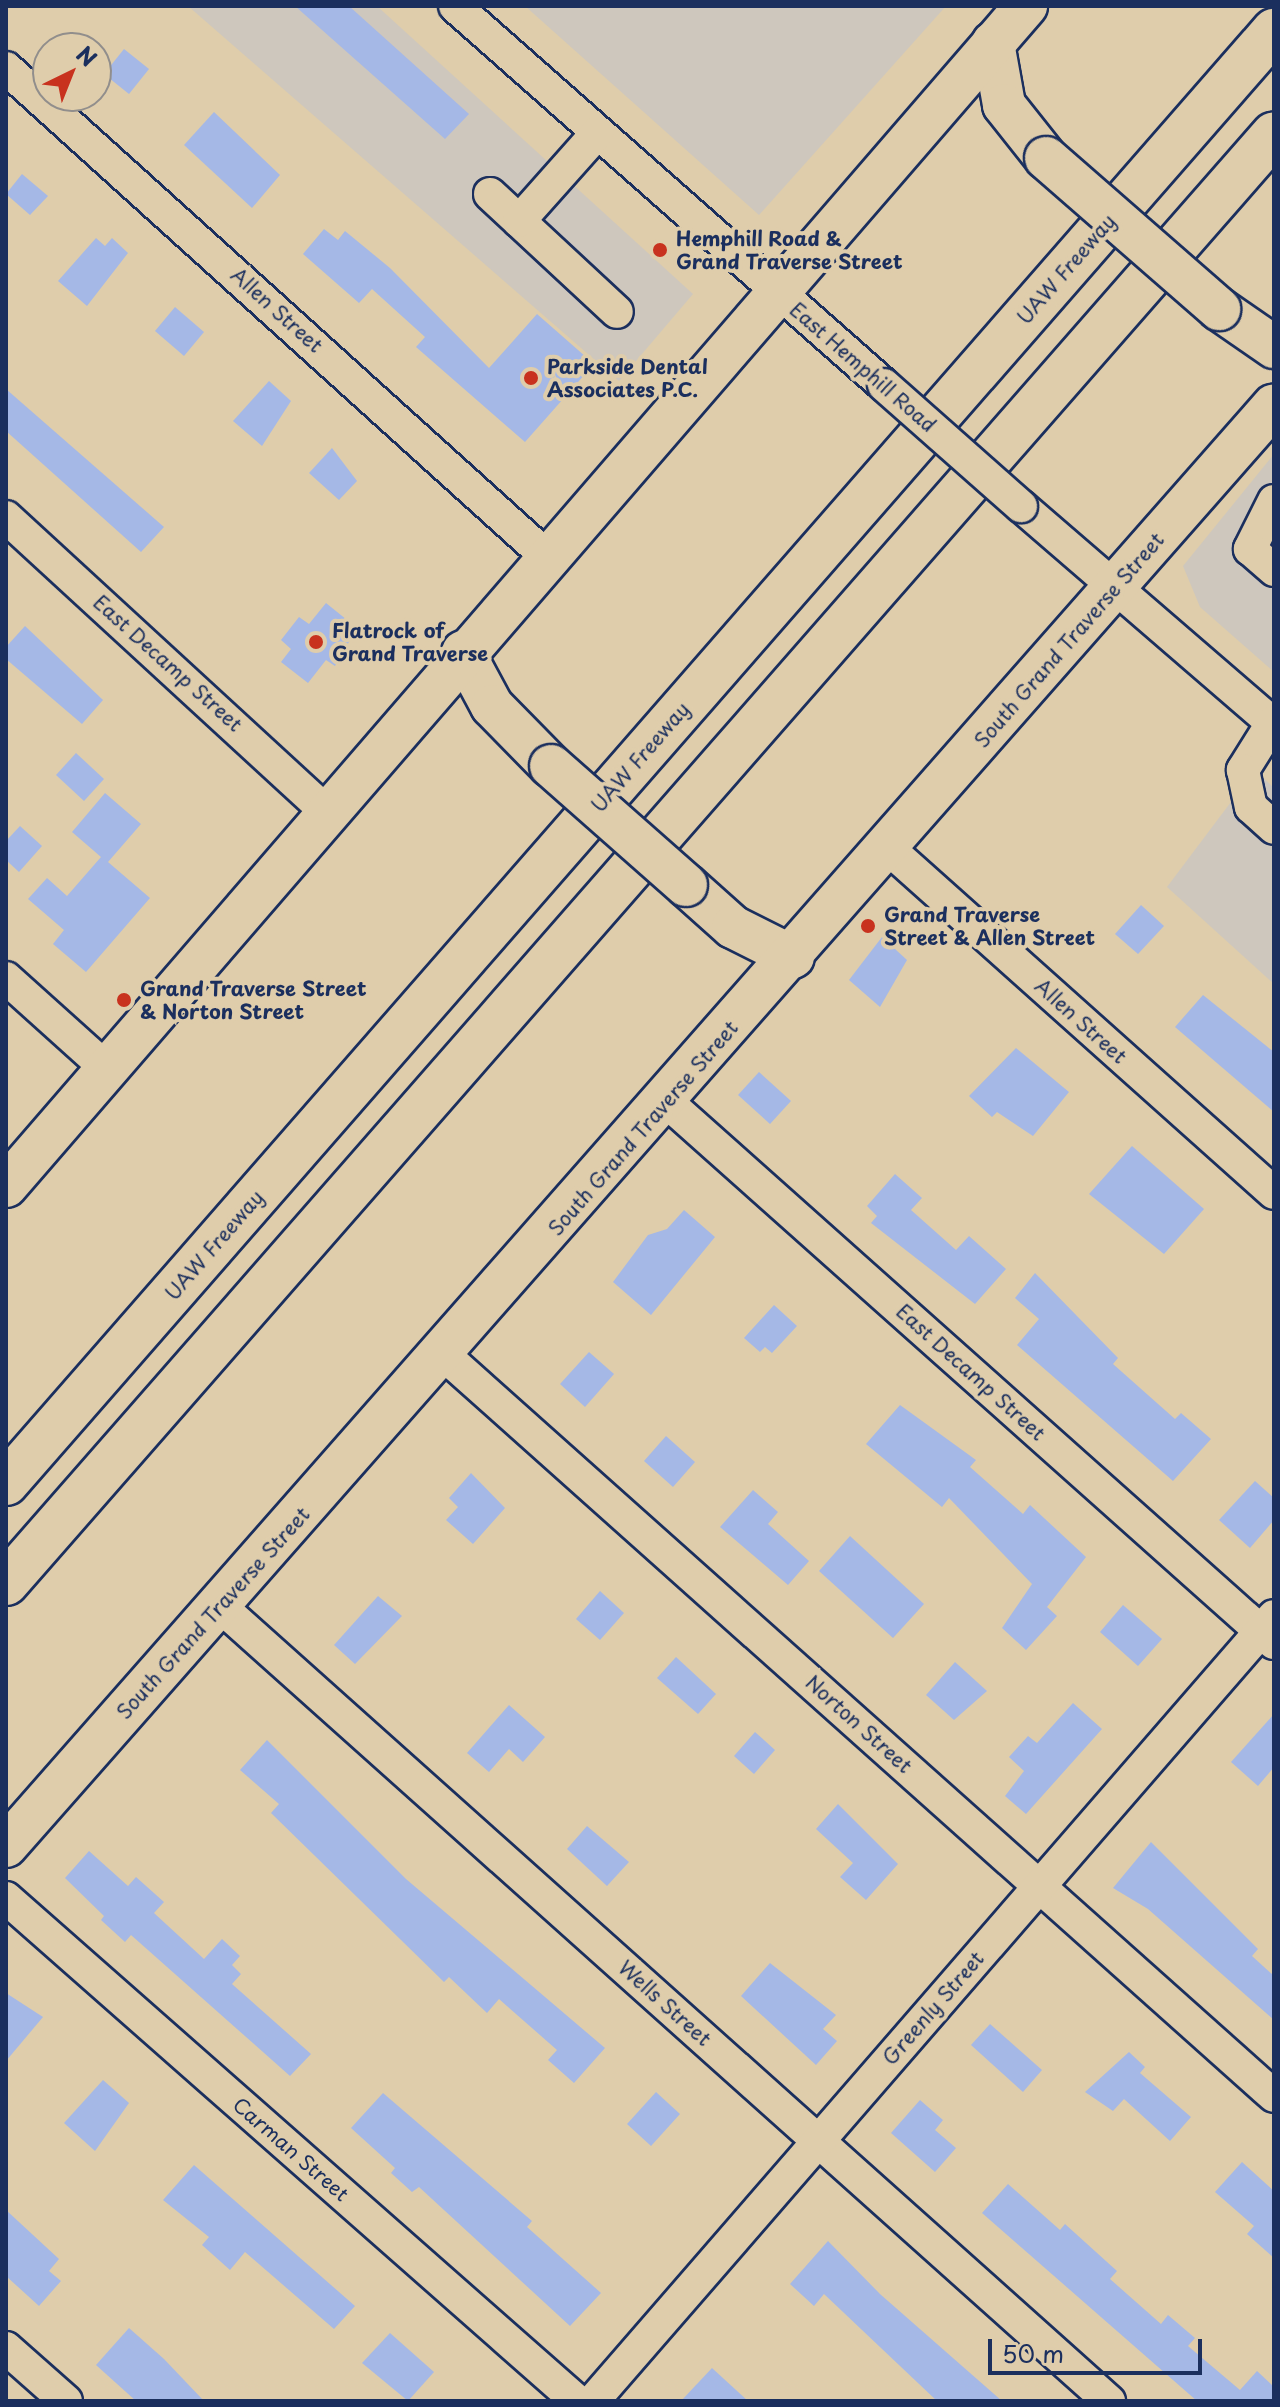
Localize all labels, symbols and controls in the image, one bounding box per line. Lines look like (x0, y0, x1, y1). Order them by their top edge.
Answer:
north arrow (32, 32, 112, 112)
text: N (70, 38, 105, 74)
street label: UAW Freeway (1011, 209, 1121, 329)
place label: Hemphill Road & Grand Traverse Street (676, 226, 904, 273)
marker: Hemphill Road & Grand Traverse Street (651, 241, 669, 259)
street label: Allen Street (226, 262, 328, 358)
street label: East Hemphill Road (785, 297, 941, 437)
place label: Parkside Dental Associates P.C. (547, 354, 709, 401)
marker: Parkside Dental Associates P.C. (522, 369, 540, 387)
street label: South Grand Traverse Street (968, 527, 1170, 753)
street label: East Decamp Street (88, 589, 248, 737)
place label: Flatrock of Grand Traverse (332, 618, 490, 665)
marker: Flatrock of Grand Traverse (307, 633, 325, 651)
street label: UAW Freeway (585, 697, 695, 817)
place label: Grand Traverse Street & Allen Street (884, 902, 1099, 949)
marker: Grand Traverse Street & Allen Street (859, 917, 877, 935)
street label: Allen Street (1030, 973, 1132, 1069)
place label: Grand Traverse Street & Norton Street (140, 976, 368, 1023)
marker: Grand Traverse Street & Norton Street (115, 991, 133, 1009)
street label: South Grand Traverse Street (542, 1015, 744, 1241)
street label: UAW Freeway (159, 1185, 269, 1305)
street label: East Decamp Street (891, 1298, 1051, 1446)
street label: South Grand Traverse Street (111, 1501, 315, 1725)
street label: Norton Street (801, 1670, 917, 1778)
street label: Greenly Street (877, 1946, 989, 2070)
street label: Wells Street (614, 1955, 716, 2051)
street label: Carman Street (228, 2092, 354, 2206)
scale bar (992, 2323, 1206, 2373)
text: 50 m (1002, 2335, 1064, 2371)

